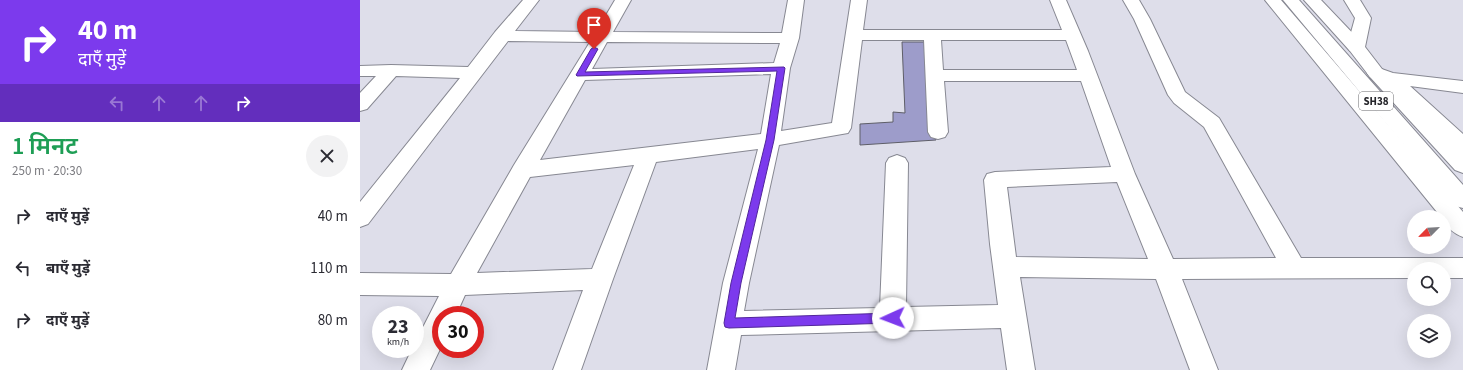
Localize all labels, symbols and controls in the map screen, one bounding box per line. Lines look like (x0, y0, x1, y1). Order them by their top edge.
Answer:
pin (577, 8, 611, 49)
text: 40 m (78, 10, 137, 50)
icon: arrive (583, 14, 605, 36)
icon: right (12, 16, 64, 68)
text: दाएँ मुड़ें (78, 47, 126, 72)
icon: left (106, 92, 128, 114)
icon: ahead (148, 92, 170, 114)
icon: ahead (190, 92, 212, 114)
icon: right (232, 92, 254, 114)
road number: SH38 (1359, 92, 1393, 110)
text: 1 मिनट (12, 129, 78, 164)
button: close (306, 135, 348, 177)
text: 250 m · 20:30 (12, 162, 82, 180)
icon: right (12, 205, 34, 227)
text: दाएँ मुड़ें (46, 206, 89, 227)
text: 40 m (318, 206, 348, 227)
north arrow (1407, 210, 1451, 254)
map controls (1407, 210, 1451, 358)
icon: left (12, 257, 34, 279)
text: बाएँ मुड़ें (46, 258, 90, 279)
text: 110 m (310, 258, 348, 279)
button: search (1407, 262, 1451, 306)
position arrow (872, 297, 914, 339)
speed limit sign: 30 (432, 306, 484, 358)
icon: right (12, 309, 34, 331)
text: दाएँ मुड़ें (46, 310, 89, 331)
text: 80 m (318, 310, 348, 331)
text: 23 (387, 313, 409, 341)
button: layers (1407, 314, 1451, 358)
text: km/h (387, 335, 409, 349)

